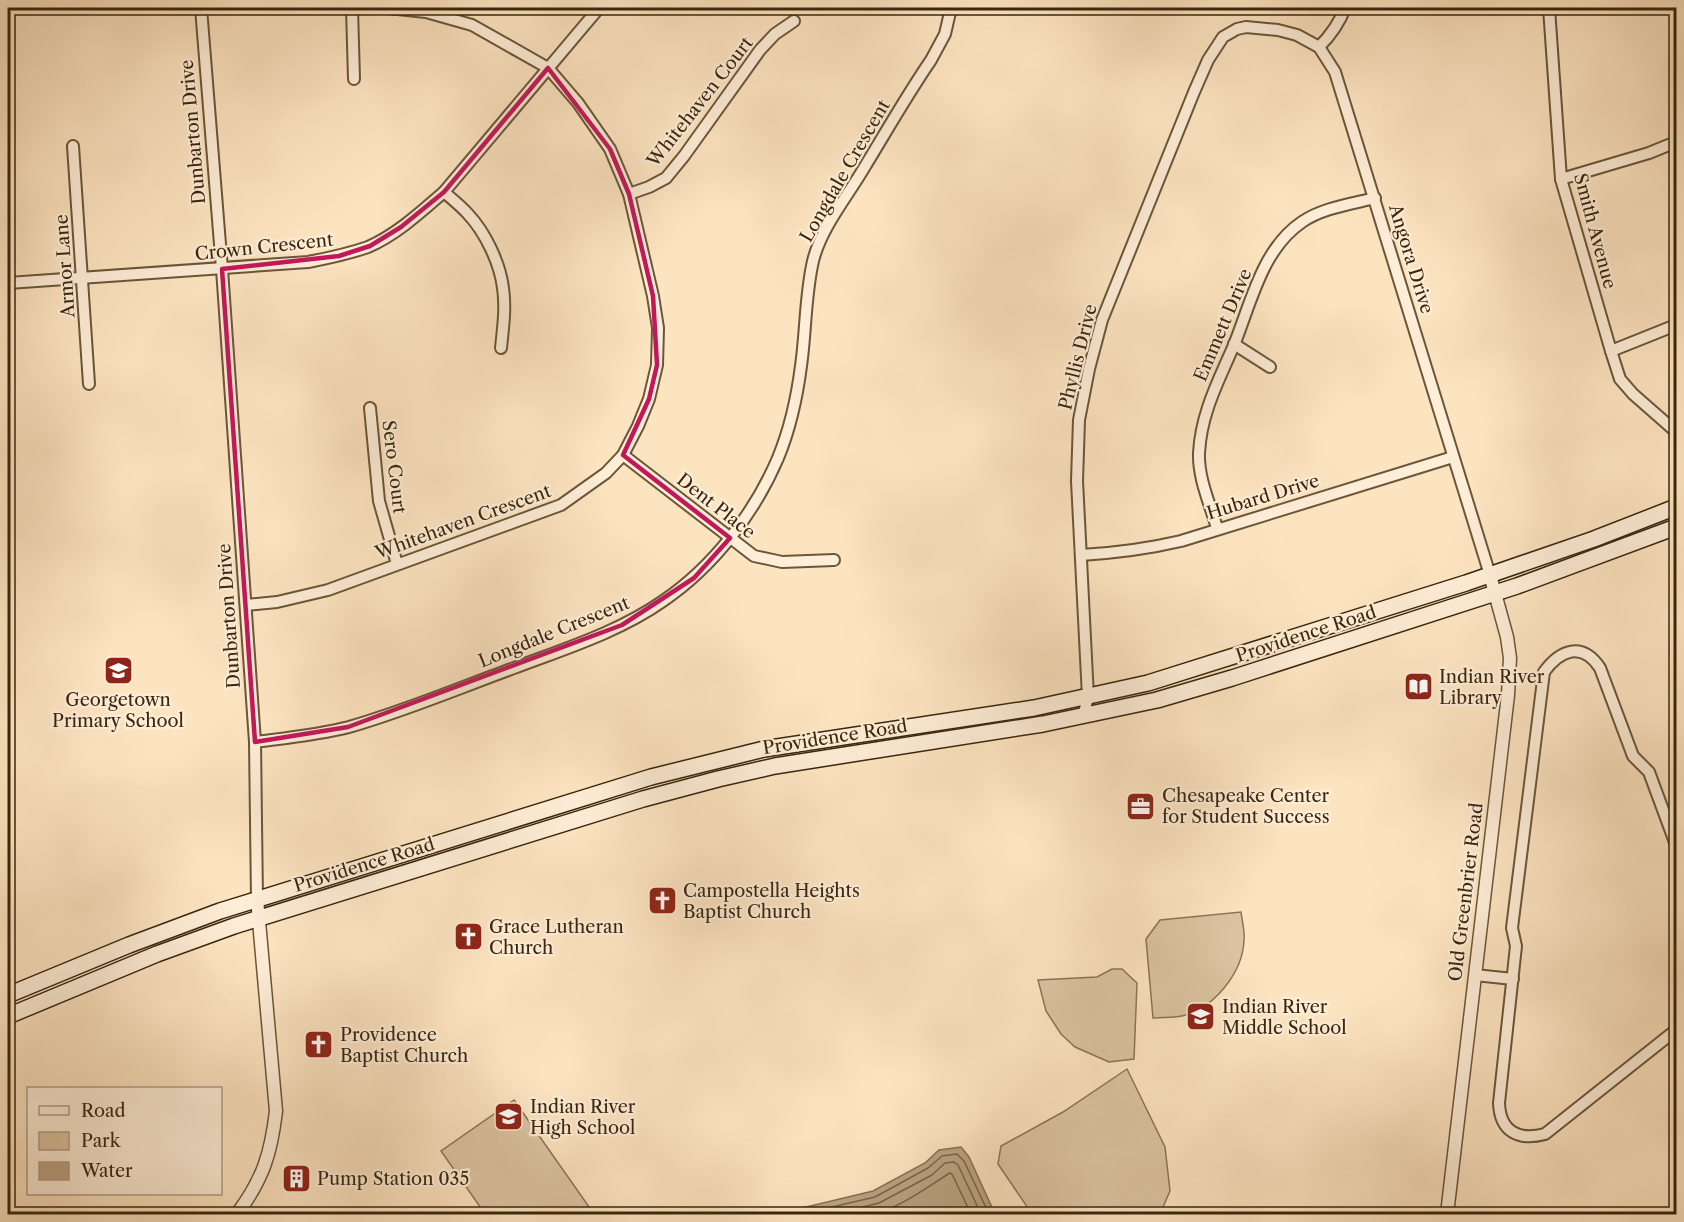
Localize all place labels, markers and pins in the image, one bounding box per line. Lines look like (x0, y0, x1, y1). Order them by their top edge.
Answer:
school or university icon: Georgetown Primary School (102, 655, 134, 687)
place label: Indian River Library (1439, 666, 1545, 709)
library icon: Indian River Library (1402, 671, 1434, 703)
place label: Georgetown Primary School (52, 689, 184, 732)
place label: Chesapeake Center for Student Success (1162, 785, 1330, 828)
office icon: Chesapeake Center for Student Success (1125, 790, 1157, 822)
place label: Campostella Heights Baptist Church (683, 880, 860, 923)
church icon: Campostella Heights Baptist Church (646, 885, 678, 917)
place label: Grace Lutheran Church (489, 916, 624, 959)
church icon: Grace Lutheran Church (452, 921, 484, 953)
place label: Indian River Middle School (1222, 996, 1347, 1039)
school or university icon: Indian River Middle School (1185, 1001, 1217, 1033)
place label: Providence Baptist Church (340, 1024, 468, 1067)
church icon: Providence Baptist Church (303, 1029, 335, 1061)
place label: Indian River High School (530, 1096, 636, 1139)
school or university icon: Indian River High School (493, 1101, 525, 1133)
building icon: Pump Station 035 (280, 1163, 312, 1195)
place label: Pump Station 035 (317, 1168, 469, 1190)

